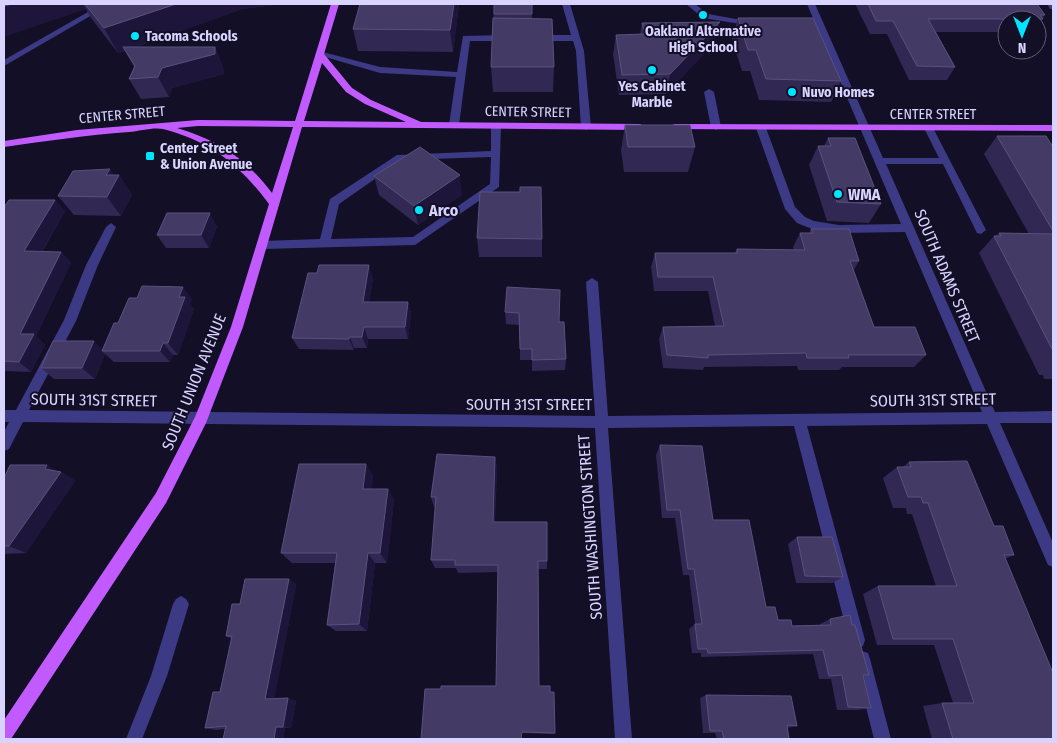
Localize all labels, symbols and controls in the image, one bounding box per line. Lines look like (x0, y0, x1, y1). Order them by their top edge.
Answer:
marker: Oakland Alternative High School (697, 9, 709, 21)
north arrow (997, 10, 1047, 60)
place label: Oakland Alternative High School (645, 23, 761, 56)
place label: Tacoma Schools (145, 28, 238, 45)
marker: Tacoma Schools (129, 30, 141, 42)
text: N (1018, 39, 1026, 56)
marker: Yes Cabinet Marble (646, 64, 658, 76)
place label: Yes Cabinet Marble (617, 78, 687, 111)
place label: Nuvo Homes (802, 84, 874, 101)
marker: Nuvo Homes (786, 86, 798, 98)
street label: CENTER STREET (78, 103, 166, 127)
street label: CENTER STREET (485, 103, 572, 121)
street label: CENTER STREET (890, 106, 977, 123)
place label: Center Street & Union Avenue (160, 140, 252, 173)
marker: Center Street & Union Avenue (144, 150, 156, 162)
place label: WMA (848, 185, 881, 204)
marker: WMA (832, 188, 844, 200)
place label: Arco (428, 201, 459, 220)
marker: Arco (413, 204, 425, 216)
street label: SOUTH ADAMS STREET (910, 206, 984, 346)
street label: SOUTH UNION AVENUE (158, 311, 230, 453)
street label: SOUTH 31ST STREET (31, 389, 158, 411)
street label: SOUTH 31ST STREET (870, 389, 997, 411)
street label: SOUTH 31ST STREET (466, 395, 593, 414)
street label: SOUTH WASHINGTON STREET (574, 433, 606, 620)

